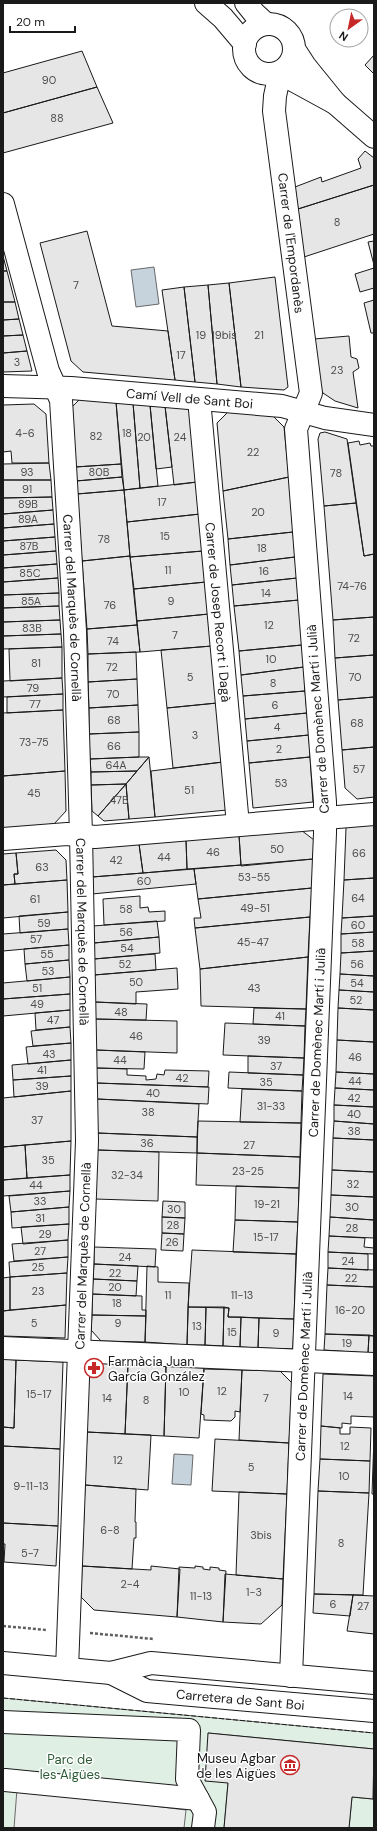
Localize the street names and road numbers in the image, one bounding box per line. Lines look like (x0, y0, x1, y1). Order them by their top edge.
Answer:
street label: Carrer de l'Empordanès (274, 172, 308, 314)
street label: Camí Vell de Sant Boi (125, 384, 254, 412)
street label: Carrer del Marquès de Cornellà (59, 514, 86, 702)
street label: Carrer de Josep Recort i Dagà (202, 521, 235, 703)
street label: Carrer de Domènec Martí i Julià (303, 624, 333, 814)
street label: Carrer del Marquès de Cornellà (73, 838, 93, 1026)
street label: Carrer de Domènec Martí i Julià (304, 947, 329, 1138)
street label: Carrer del Marquès de Cornellà (71, 1162, 95, 1350)
street label: Carrer de Domènec Martí i Julià (291, 1271, 316, 1461)
street label: Carretera de Sant Boi (175, 1685, 305, 1713)

